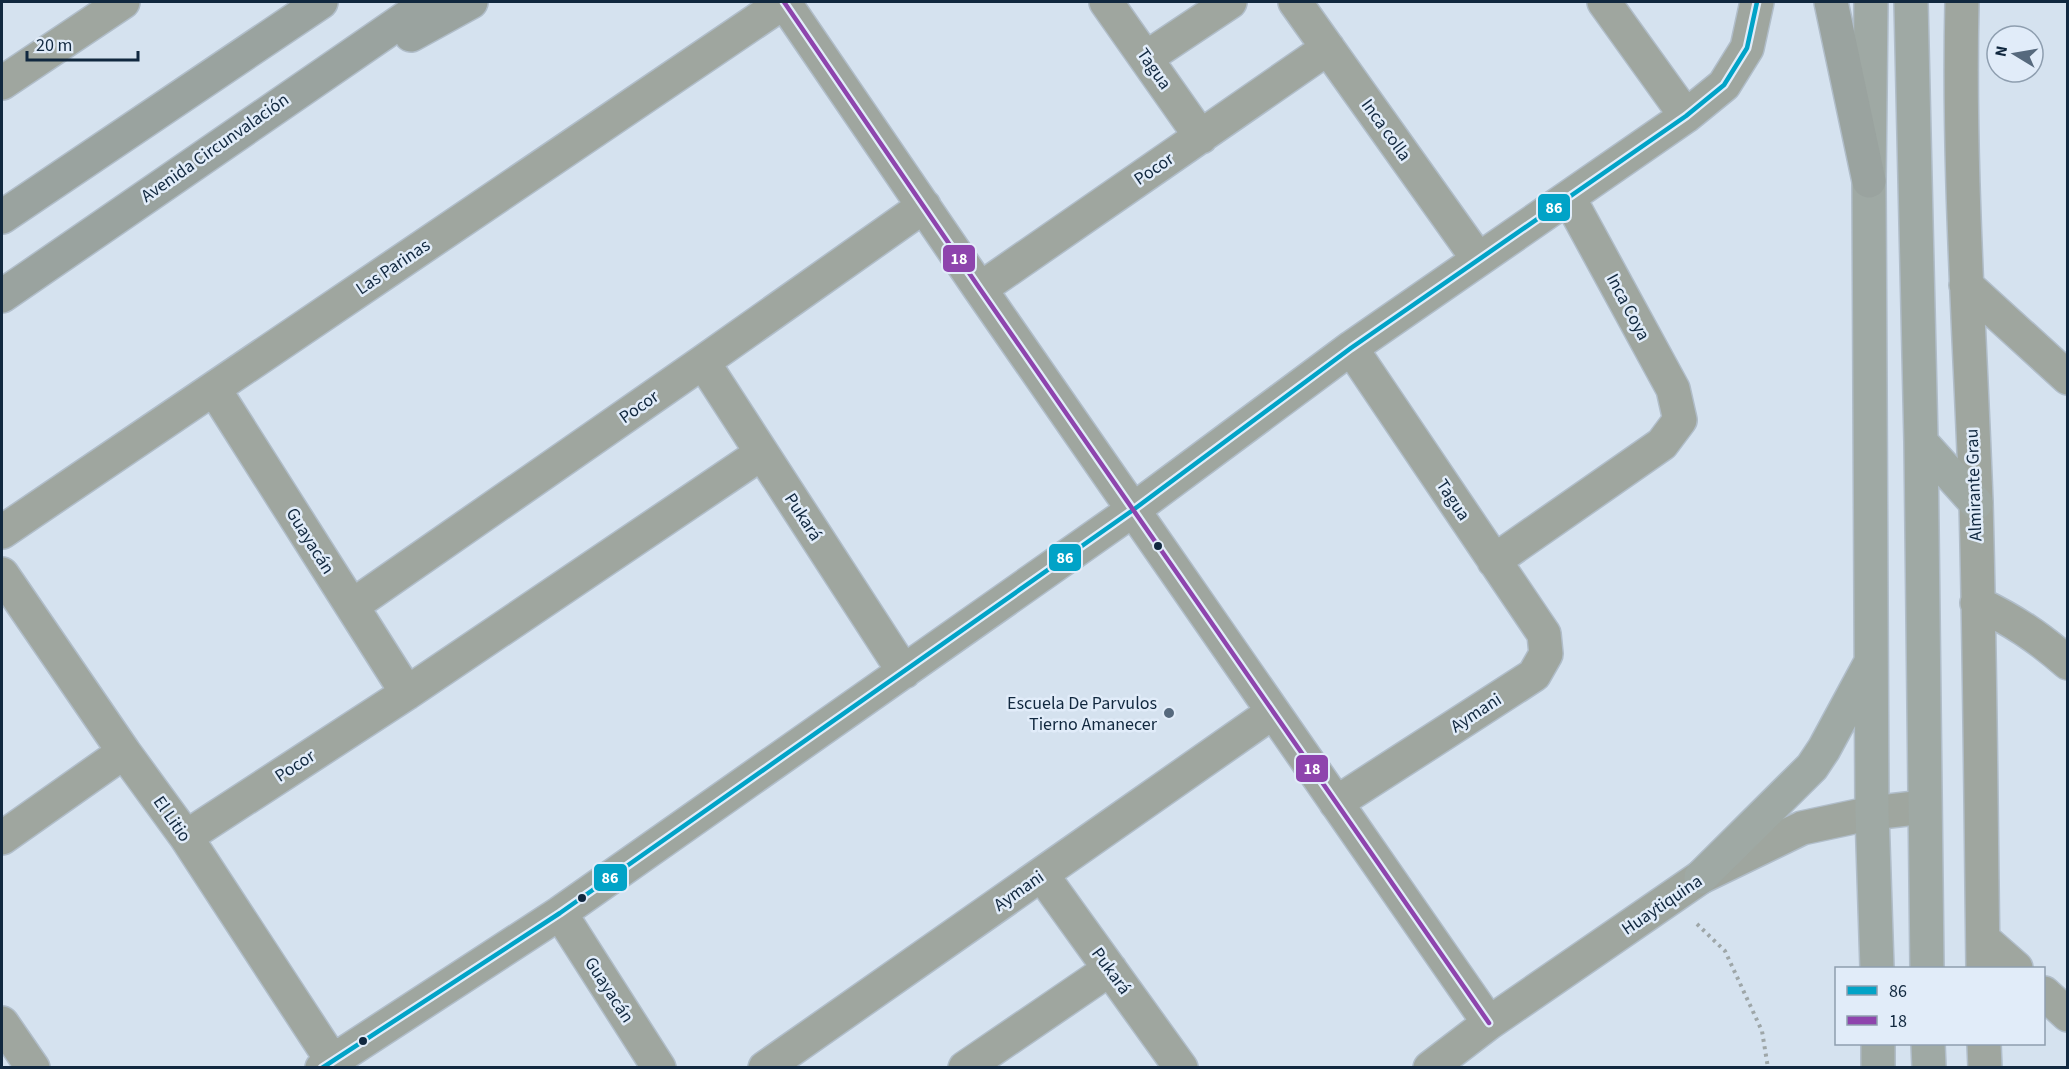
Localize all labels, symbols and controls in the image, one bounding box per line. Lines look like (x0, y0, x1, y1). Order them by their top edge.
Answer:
scale bar (27, 24, 138, 62)
north arrow (1985, 24, 2045, 84)
text: 20 m (36, 33, 72, 58)
street label: Tagua (1131, 43, 1177, 95)
text: N (1989, 44, 2013, 59)
street label: Avenida Circunvalación (136, 87, 294, 209)
street label: Inca colla (1355, 94, 1417, 166)
street label: Pocor (1129, 146, 1180, 191)
line badge: 86 (1537, 193, 1571, 222)
text: 86 (1546, 197, 1562, 219)
street label: Las Parinas (351, 233, 435, 301)
line badge: 18 (942, 244, 976, 273)
text: 18 (951, 248, 967, 270)
street label: Inca Coya (1600, 269, 1656, 345)
street label: Pocor (614, 384, 665, 430)
street label: Almirante Grau (1960, 428, 1988, 542)
street label: Tagua (1430, 474, 1476, 526)
street label: Pukará (778, 488, 828, 546)
street label: Guayacán (280, 503, 340, 579)
unlabelled marker (1152, 540, 1164, 552)
line badge: 86 (1048, 543, 1082, 572)
text: 86 (1057, 547, 1073, 569)
street label: Aymani (1446, 687, 1506, 739)
place label: Escuela De Parvulos Tierno Amanecer (1007, 691, 1158, 737)
marker: Escuela De Parvulos Tierno Amanecer (1162, 706, 1176, 720)
street label: Pocor (270, 743, 321, 788)
line badge: 18 (1295, 754, 1329, 783)
text: 18 (1304, 758, 1320, 780)
street label: El Litio (147, 791, 197, 847)
line badge: 86 (593, 863, 628, 892)
street label: Aymani (989, 865, 1049, 917)
text: 86 (602, 867, 618, 889)
street label: Huaytiquina (1617, 869, 1707, 941)
unlabelled marker (576, 892, 588, 904)
street label: Pukará (1085, 942, 1137, 1000)
street label: Guayacán (578, 952, 640, 1028)
legend (1835, 967, 2045, 1045)
text: 86 (1889, 979, 1907, 1004)
text: 18 (1889, 1009, 1907, 1034)
unlabelled marker (357, 1035, 369, 1047)

